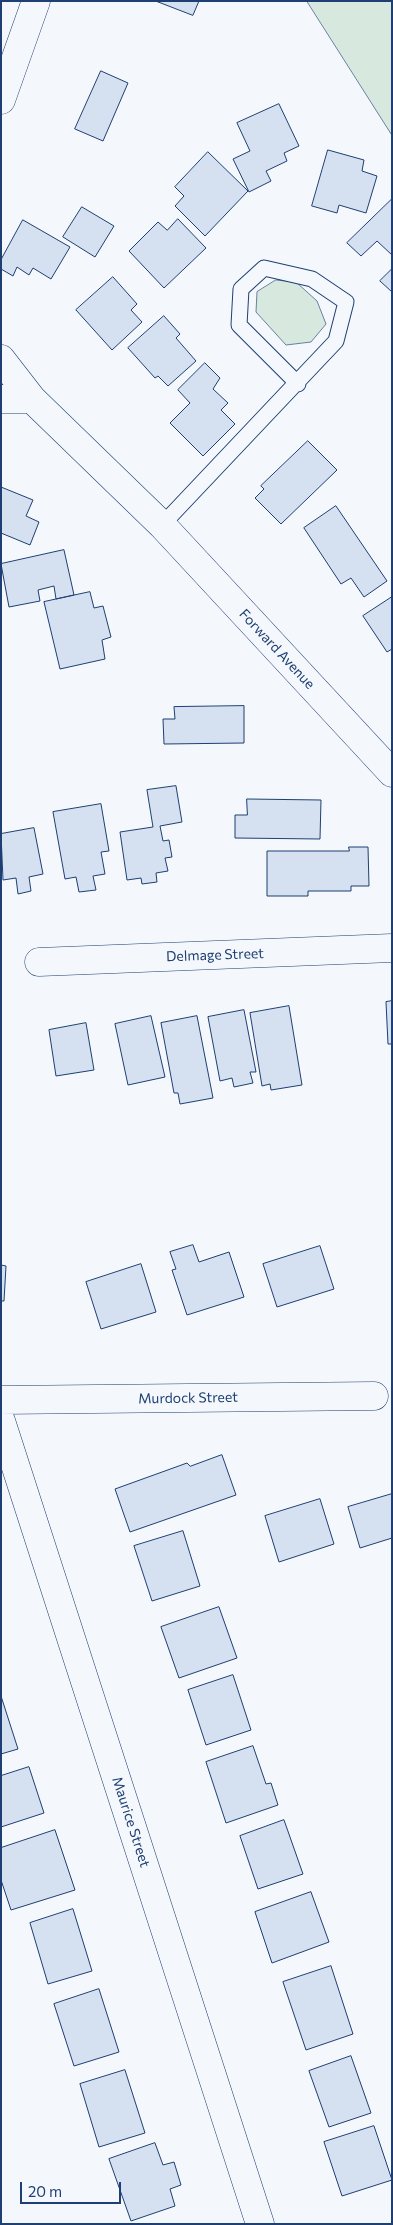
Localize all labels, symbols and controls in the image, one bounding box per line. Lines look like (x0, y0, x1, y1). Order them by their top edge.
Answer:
street label: Forward Avenue (236, 606, 318, 692)
street label: Delmage Street (166, 945, 264, 965)
street label: Murdock Street (138, 1389, 238, 1407)
street label: Maurice Street (108, 1775, 154, 1869)
scale bar (22, 2172, 124, 2204)
text: 20 m (28, 2182, 62, 2200)

